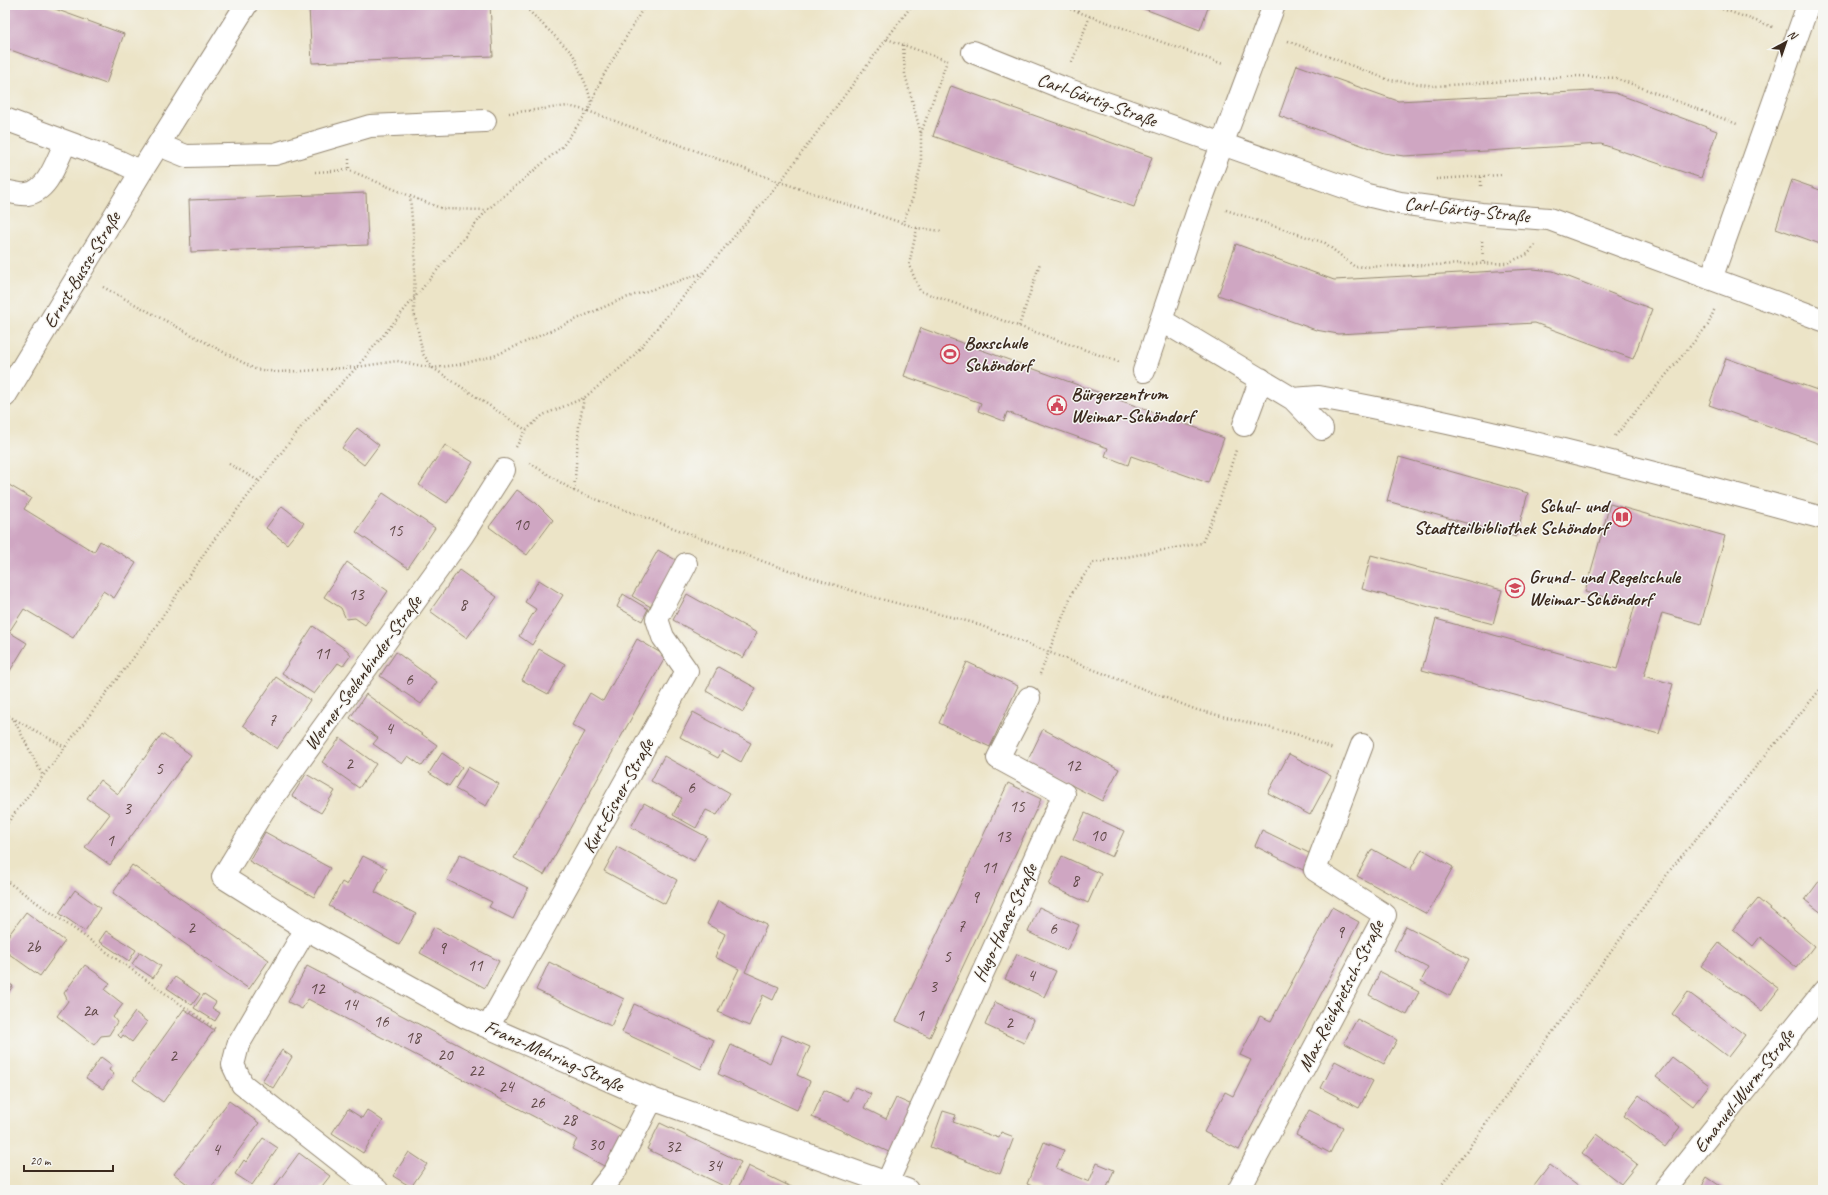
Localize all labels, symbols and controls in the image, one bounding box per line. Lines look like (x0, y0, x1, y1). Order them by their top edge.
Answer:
north arrow (1766, 22, 1806, 62)
text: N (1785, 27, 1801, 43)
street label: Carl-Gärtig-Straße (1034, 67, 1162, 133)
street label: Carl-Gärtig-Straße (1403, 192, 1532, 229)
street label: Ernst-Busse-Straße (38, 206, 127, 333)
place label: Boxschule Schöndorf (964, 331, 1036, 377)
sports icon: Boxschule Schöndorf (939, 343, 961, 365)
place label: Bürgerzentrum Weimar-Schöndorf (1071, 382, 1198, 428)
public building icon: Bürgerzentrum Weimar-Schöndorf (1046, 394, 1068, 416)
place label: Schul- und Stadtteilbibliothek Schöndorf (1414, 494, 1612, 540)
library icon: Schul- und Stadtteilbibliothek Schöndorf (1611, 506, 1633, 528)
house number: 10 (513, 514, 530, 535)
house number: 15 (387, 520, 404, 541)
place label: Grund- und Regelschule Weimar-Schöndorf (1529, 565, 1682, 611)
school or university icon: Grund- und Regelschule Weimar-Schöndorf (1504, 577, 1526, 599)
house number: 13 (348, 584, 365, 605)
street label: Werner-Seelenbinder-Straße (299, 589, 428, 755)
house number: 8 (459, 594, 469, 615)
house number: 11 (314, 643, 331, 664)
house number: 6 (405, 669, 414, 690)
house number: 7 (268, 710, 277, 731)
house number: 4 (385, 718, 395, 739)
street label: Kurt-Eisner-Straße (577, 733, 660, 857)
house number: 2 (345, 753, 354, 774)
house number: 12 (1065, 755, 1082, 776)
house number: 5 (155, 758, 164, 779)
house number: 6 (687, 777, 696, 798)
house number: 15 (1009, 796, 1026, 817)
house number: 3 (123, 798, 132, 819)
house number: 10 (1090, 825, 1107, 846)
house number: 13 (995, 826, 1012, 847)
house number: 1 (106, 830, 115, 851)
house number: 11 (981, 857, 998, 878)
street label: Hugo-Haase-Straße (967, 858, 1044, 986)
house number: 8 (1071, 870, 1081, 891)
house number: 9 (971, 887, 980, 908)
street label: Max-Reichpietsch-Straße (1293, 915, 1390, 1076)
house number: 7 (957, 916, 966, 937)
house number: 2 (187, 917, 196, 938)
house number: 6 (1049, 918, 1058, 939)
house number: 9 (1336, 922, 1345, 943)
house number: 2b (25, 936, 42, 957)
house number: 9 (438, 938, 447, 959)
house number: 5 (943, 946, 952, 967)
house number: 11 (467, 955, 484, 976)
house number: 4 (1027, 965, 1037, 986)
house number: 3 (929, 976, 938, 997)
house number: 12 (309, 978, 326, 999)
house number: 14 (342, 994, 360, 1015)
house number: 2a (82, 1000, 99, 1021)
house number: 1 (916, 1005, 925, 1026)
house number: 16 (373, 1011, 390, 1032)
house number: 2 (1005, 1012, 1014, 1033)
street label: Franz-Mehring-Straße (481, 1015, 629, 1098)
street label: Emanuel-Wurm-Straße (1688, 1023, 1801, 1158)
house number: 18 (405, 1027, 423, 1048)
house number: 20 (437, 1044, 454, 1065)
house number: 2 (169, 1045, 178, 1066)
house number: 22 (468, 1060, 485, 1081)
house number: 24 (498, 1076, 516, 1097)
house number: 26 (529, 1092, 546, 1113)
house number: 28 (561, 1109, 579, 1130)
house number: 30 (588, 1134, 605, 1155)
house number: 32 (665, 1136, 682, 1157)
house number: 4 (212, 1139, 222, 1160)
scale bar (24, 1147, 113, 1173)
text: 20 m (30, 1153, 52, 1169)
house number: 34 (706, 1155, 724, 1176)

